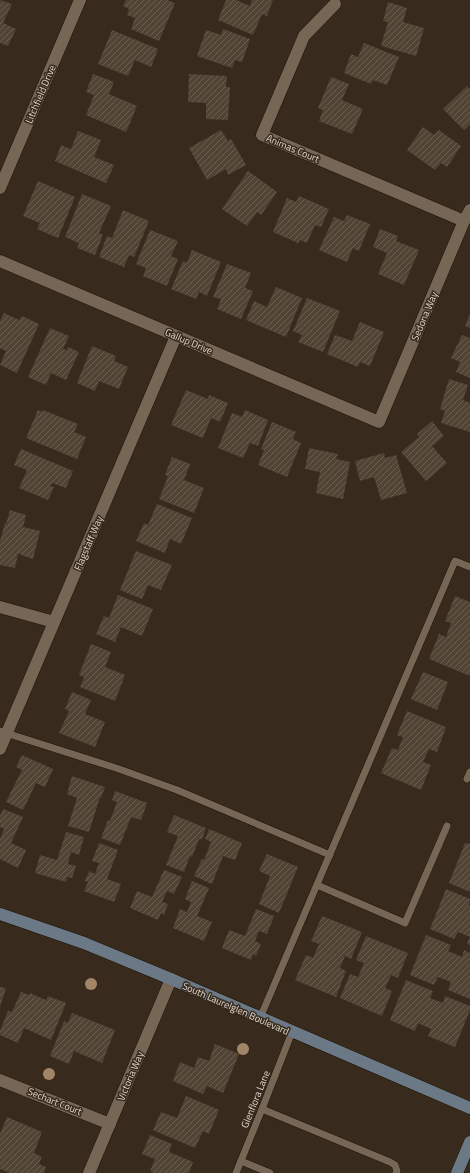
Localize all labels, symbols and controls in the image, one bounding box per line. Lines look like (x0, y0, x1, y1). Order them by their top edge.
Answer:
street label: Litchfield Drive (21, 63, 60, 126)
street label: Animas Court (264, 130, 322, 167)
street label: Sedona Way (407, 289, 442, 343)
street label: Gallup Drive (163, 325, 215, 358)
street label: Flagstaff Way (70, 513, 107, 573)
street label: South Laurelglen Boulevard (180, 978, 292, 1039)
street label: Victoria Way (113, 1049, 148, 1103)
street label: Glenflora Lane (237, 1068, 274, 1130)
street label: Sechart Court (25, 1084, 85, 1119)

